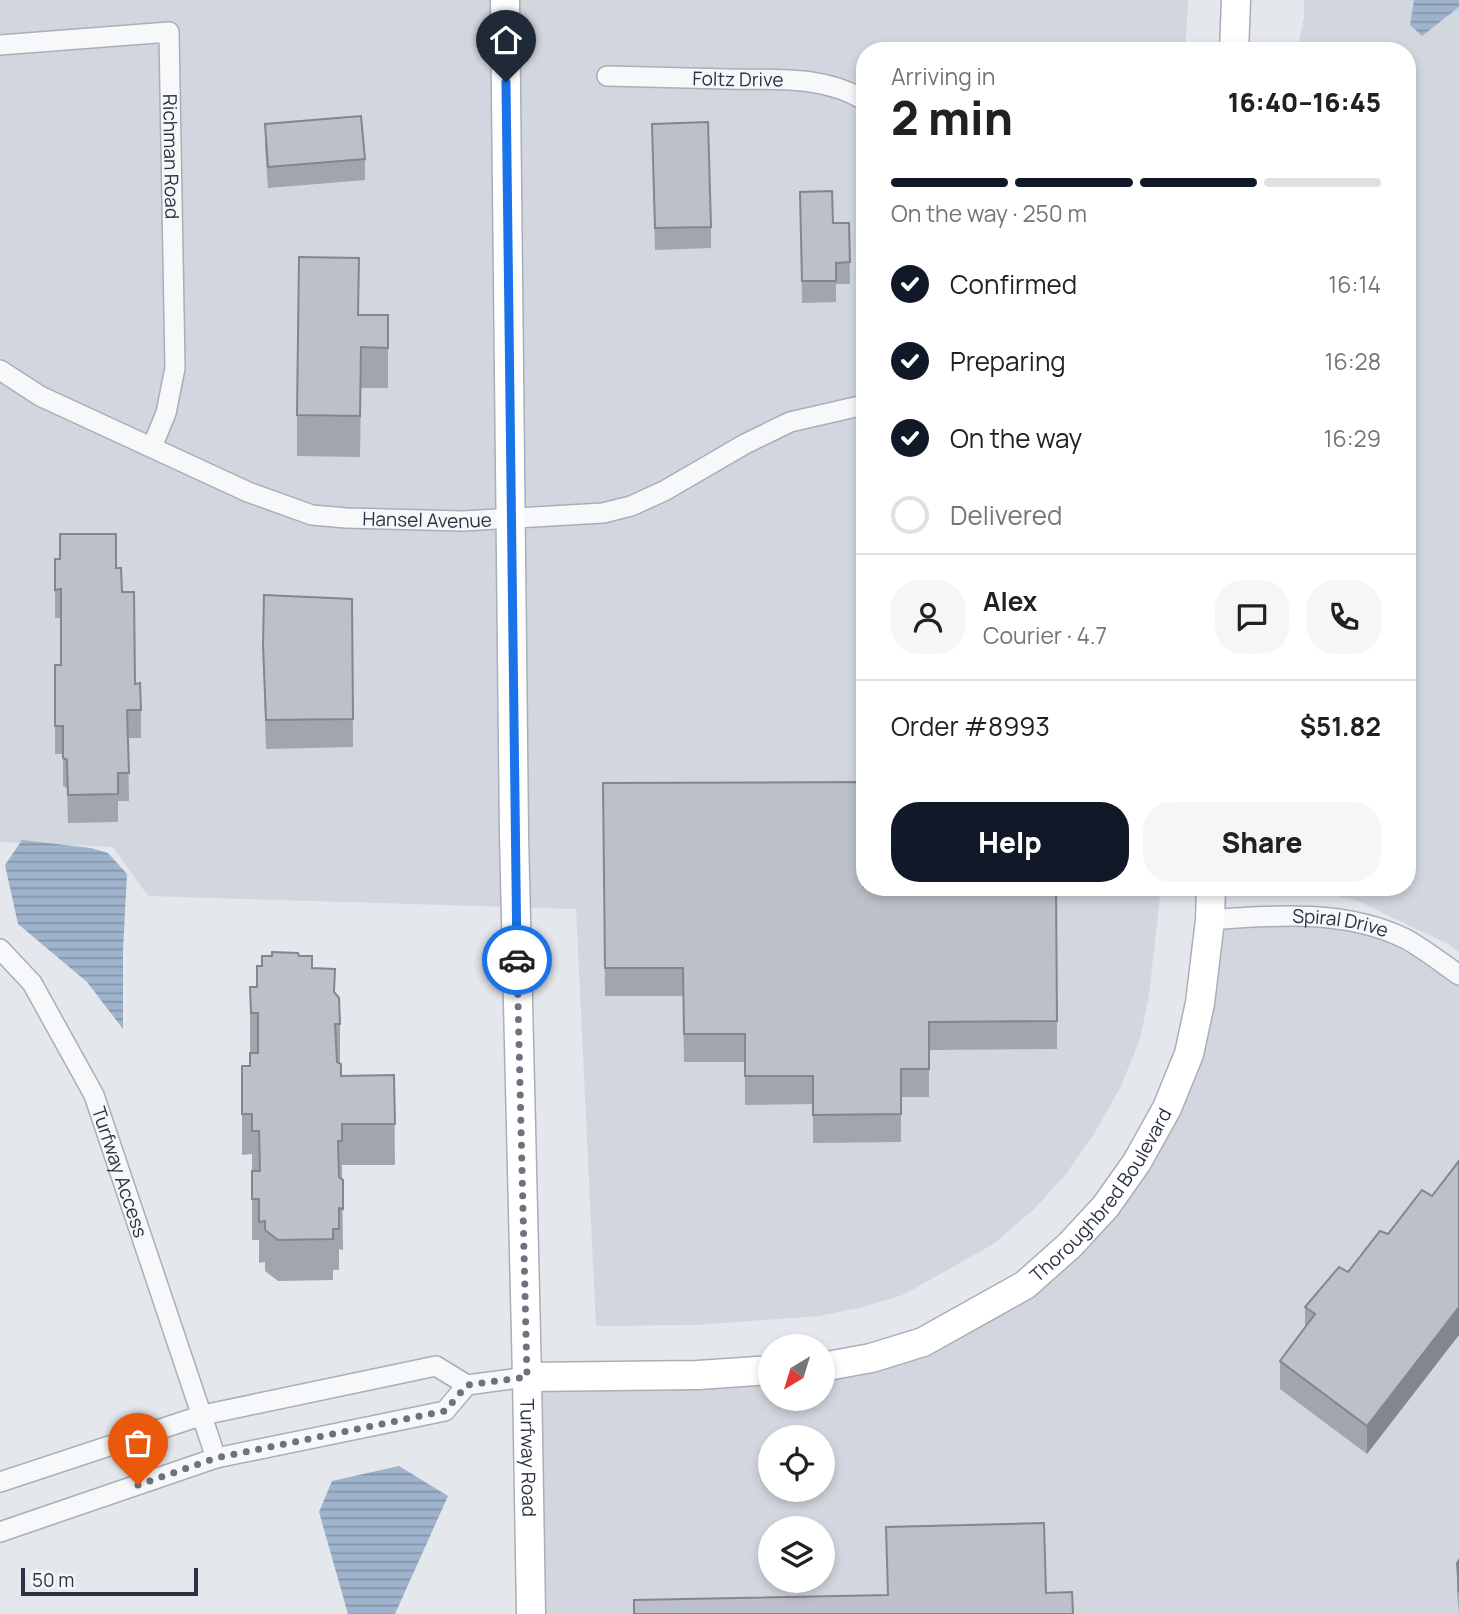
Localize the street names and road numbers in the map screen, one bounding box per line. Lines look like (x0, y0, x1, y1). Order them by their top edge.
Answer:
street label: Foltz Drive (692, 65, 784, 93)
street label: Richman Road (157, 94, 185, 219)
street label: Hansel Avenue (362, 505, 492, 534)
street label: Spiral Drive (1292, 903, 1392, 943)
street label: Turfway Access (86, 1103, 154, 1241)
street label: Thoroughbred Boulevard (1024, 1103, 1178, 1288)
street label: Turfway Road (514, 1398, 542, 1517)

